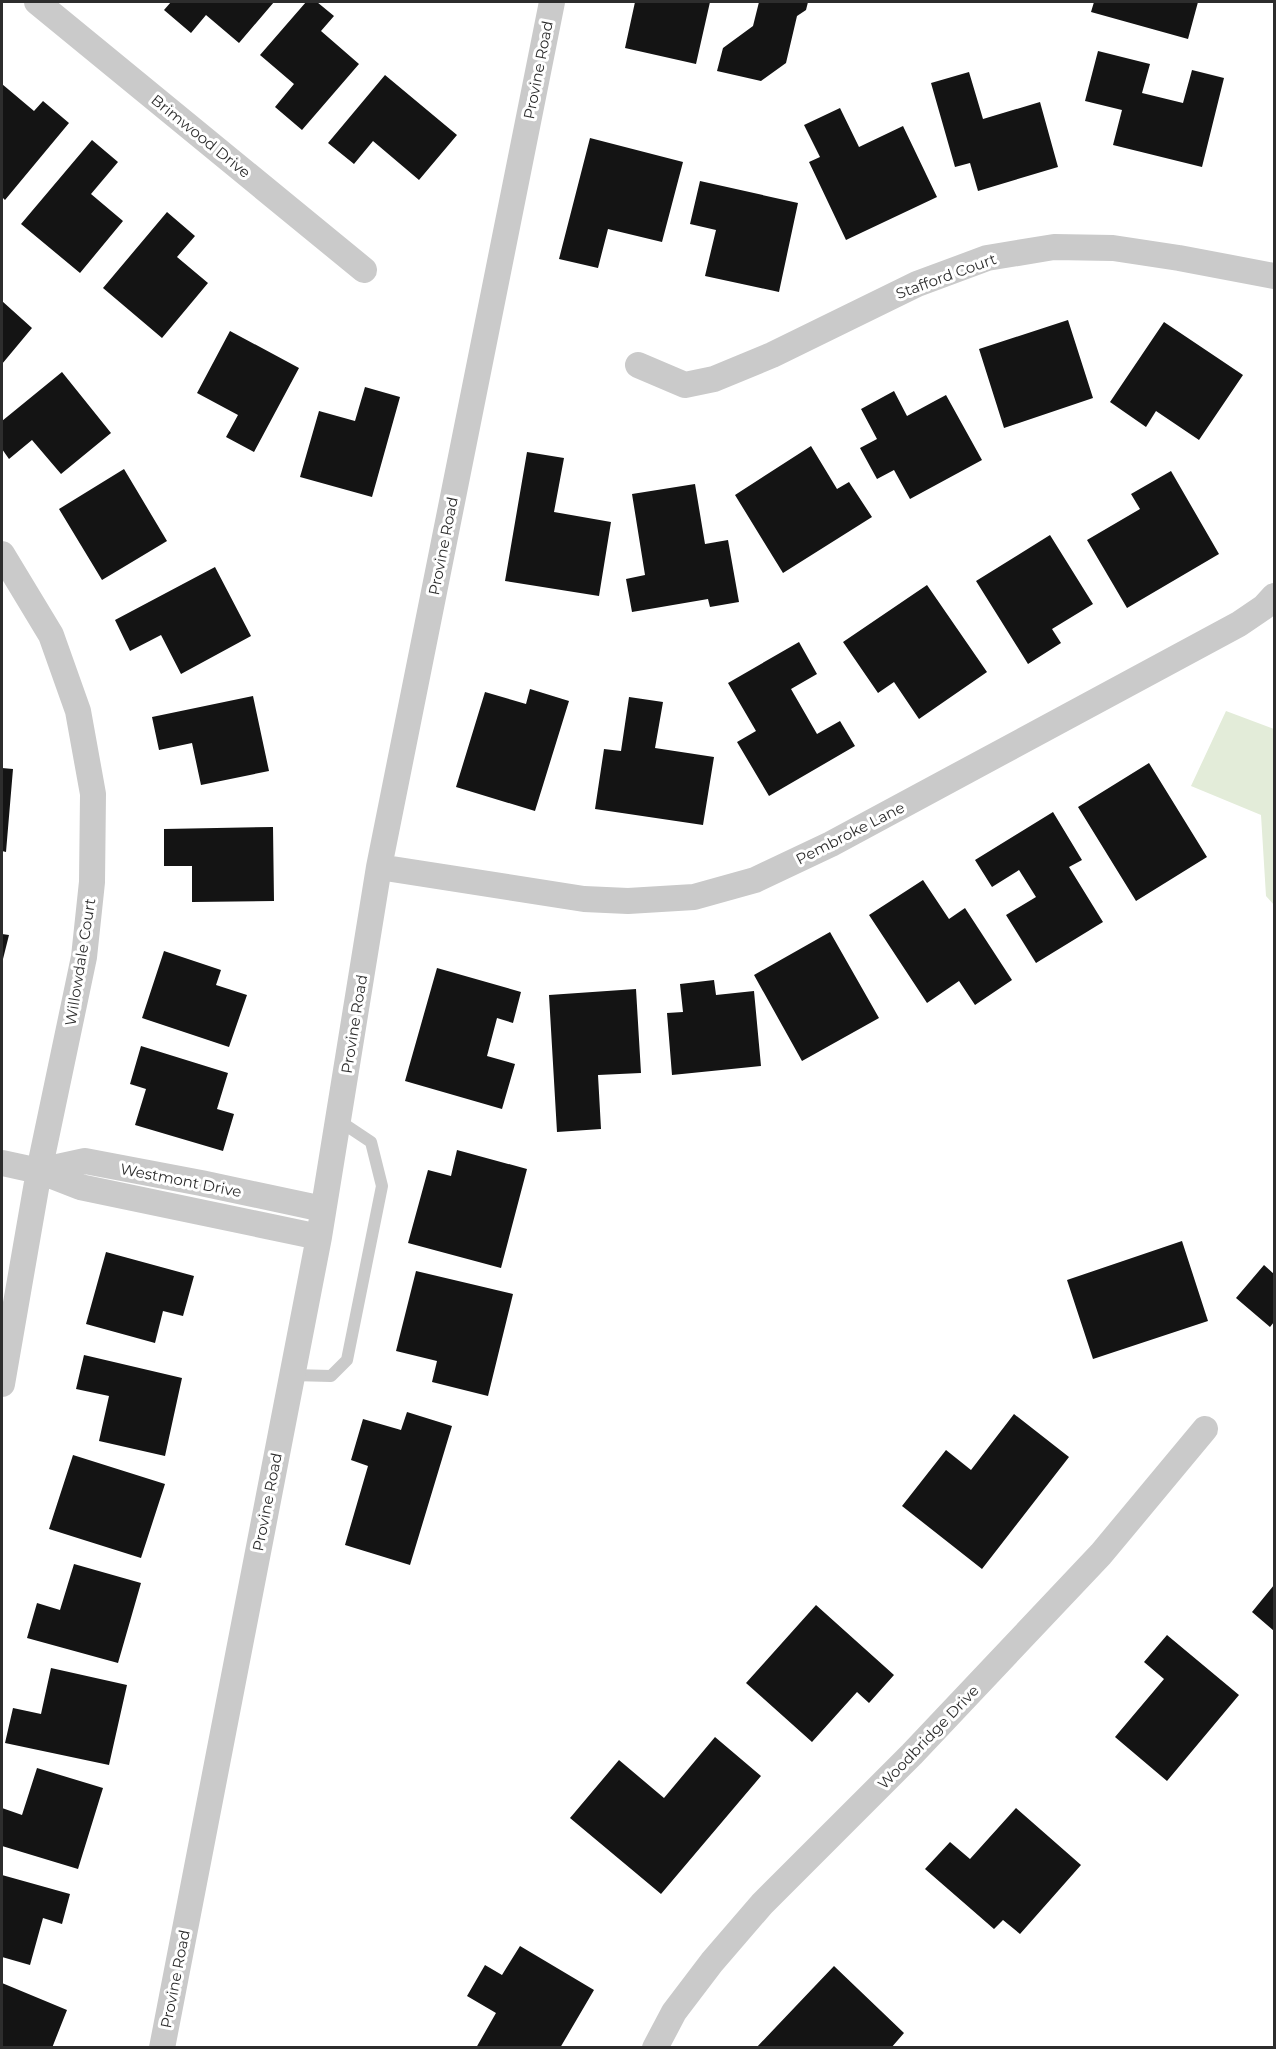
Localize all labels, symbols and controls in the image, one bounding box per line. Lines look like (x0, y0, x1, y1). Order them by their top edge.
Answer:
street label: Provine Road (519, 19, 557, 121)
street label: Brimwood Drive (148, 90, 254, 182)
street label: Stafford Court (893, 249, 999, 303)
street label: Provine Road (424, 495, 462, 597)
street label: Pembroke Lane (792, 797, 908, 869)
street label: Willowdale Court (61, 897, 99, 1027)
street label: Provine Road (337, 973, 371, 1075)
street label: Westmont Drive (119, 1159, 243, 1201)
street label: Provine Road (248, 1451, 286, 1553)
street label: Woodbridge Drive (873, 1681, 983, 1793)
street label: Provine Road (156, 1928, 194, 2030)

